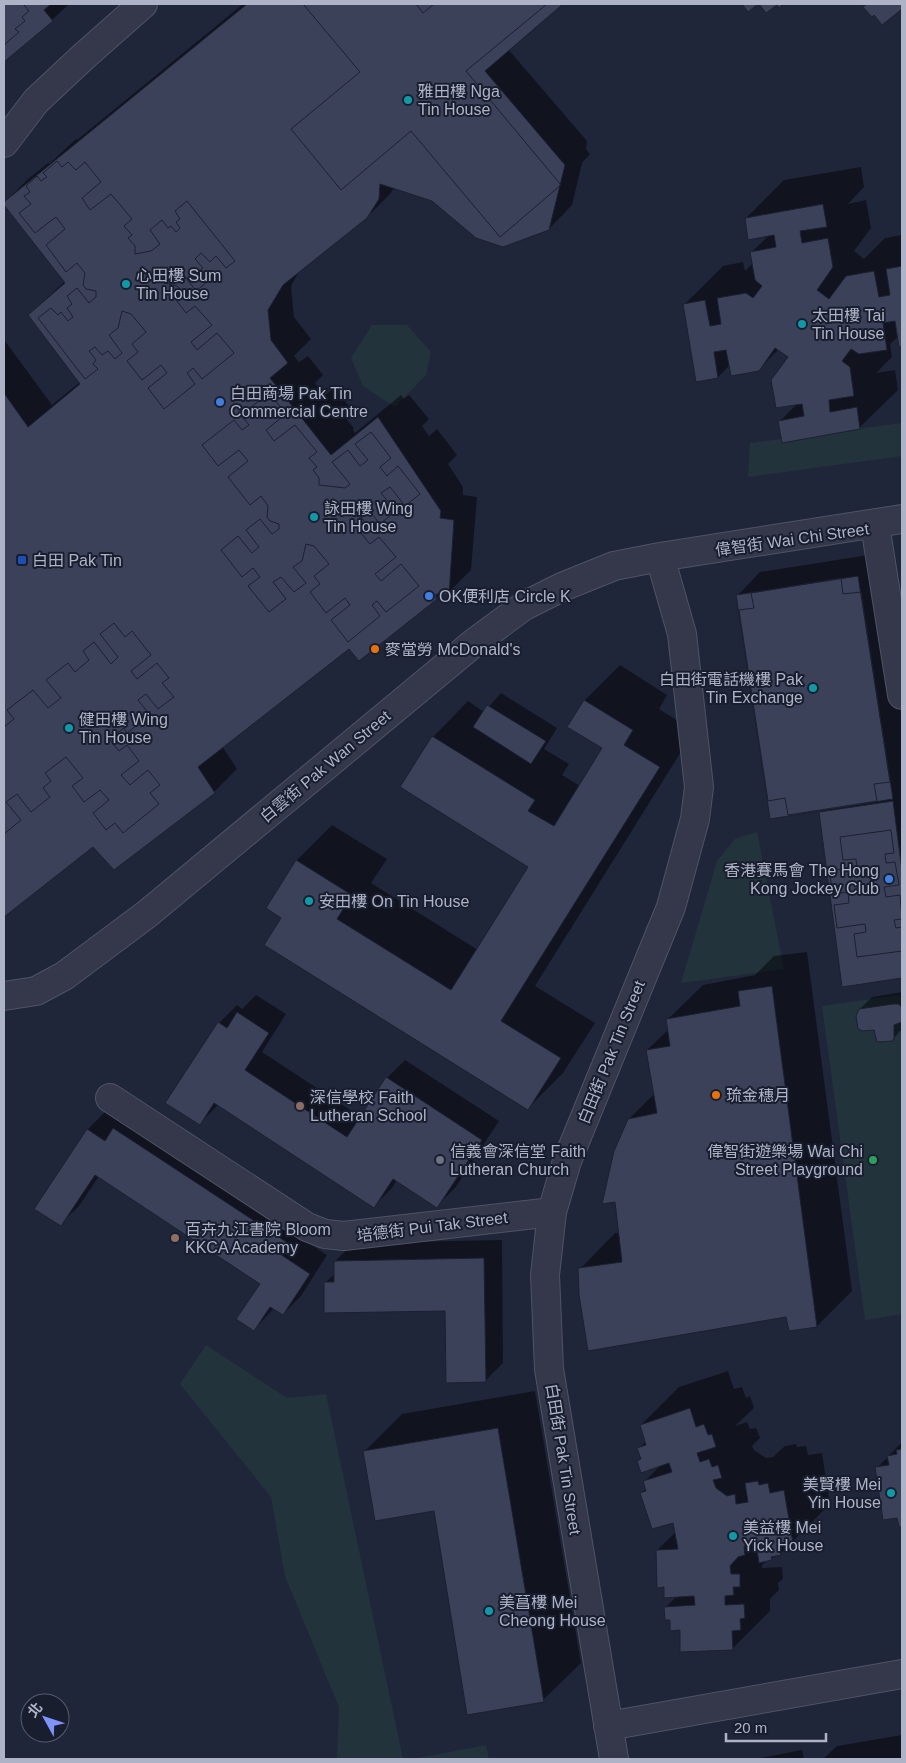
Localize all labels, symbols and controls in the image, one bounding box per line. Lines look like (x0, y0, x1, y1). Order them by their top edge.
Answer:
place label: 雅田樓 Nga Tin House (418, 83, 500, 118)
marker: 雅田樓 Nga Tin House (402, 94, 414, 106)
place label: 心田樓 Sum Tin House (136, 267, 221, 302)
marker: 心田樓 Sum Tin House (120, 278, 132, 290)
place label: 太田樓 Tai Tin House (812, 307, 885, 342)
marker: 太田樓 Tai Tin House (796, 318, 808, 330)
place label: 白田商場 Pak Tin Commercial Centre (230, 385, 368, 420)
marker: 白田商場 Pak Tin Commercial Centre (214, 396, 226, 408)
place label: 詠田樓 Wing Tin House (324, 500, 413, 535)
marker: 詠田樓 Wing Tin House (308, 511, 320, 523)
street label: 偉智街 Wai Chi Street (714, 520, 871, 559)
place label: 白田 Pak Tin (32, 552, 122, 569)
marker: 白田 Pak Tin (16, 554, 28, 566)
place label: OK便利店 Circle K (439, 588, 571, 605)
marker: OK便利店 Circle K (423, 590, 435, 602)
place label: 麥當勞 McDonald's (385, 641, 521, 658)
marker: 麥當勞 McDonald's (369, 643, 381, 655)
place label: 白田街電話機樓 Pak Tin Exchange (659, 671, 804, 706)
marker: 白田街電話機樓 Pak Tin Exchange (807, 682, 819, 694)
street label: 白雲街 Pak Wan Street (257, 707, 394, 826)
place label: 健田樓 Wing Tin House (79, 711, 168, 746)
marker: 健田樓 Wing Tin House (63, 722, 75, 734)
place label: 香港賽馬會 The Hong Kong Jockey Club (724, 861, 879, 897)
marker: 香港賽馬會 The Hong Kong Jockey Club (883, 873, 895, 885)
place label: 安田樓 On Tin House (319, 893, 469, 910)
marker: 安田樓 On Tin House (303, 895, 315, 907)
street label: 白田街 Pak Tin Street (575, 978, 648, 1126)
place label: 琉金穗月 (726, 1087, 790, 1104)
place label: 深信學校 Faith Lutheran School (310, 1089, 427, 1124)
marker: 琉金穗月 (710, 1089, 722, 1101)
marker: 深信學校 Faith Lutheran School (294, 1100, 306, 1112)
place label: 信義會深信堂 Faith Lutheran Church (450, 1143, 586, 1178)
place label: 偉智街遊樂場 Wai Chi Street Playground (707, 1143, 863, 1178)
marker: 信義會深信堂 Faith Lutheran Church (434, 1154, 446, 1166)
marker: 偉智街遊樂場 Wai Chi Street Playground (867, 1154, 879, 1166)
street label: 培德街 Pui Tak Street (356, 1209, 509, 1244)
place label: 百卉九江書院 Bloom KKCA Academy (185, 1221, 331, 1256)
marker: 百卉九江書院 Bloom KKCA Academy (169, 1232, 181, 1244)
street label: 白田街 Pak Tin Street (543, 1382, 584, 1536)
place label: 美賢樓 Mei Yin House (803, 1476, 881, 1511)
marker: 美賢樓 Mei Yin House (885, 1487, 897, 1499)
place label: 美益樓 Mei Yick House (743, 1519, 823, 1554)
marker: 美益樓 Mei Yick House (727, 1530, 739, 1542)
place label: 美菖樓 Mei Cheong House (499, 1594, 606, 1629)
marker: 美菖樓 Mei Cheong House (483, 1605, 495, 1617)
north arrow (20, 1693, 70, 1743)
text: 北 (24, 1699, 46, 1720)
scale bar (726, 1710, 826, 1742)
text: 20 m (734, 1719, 767, 1736)

